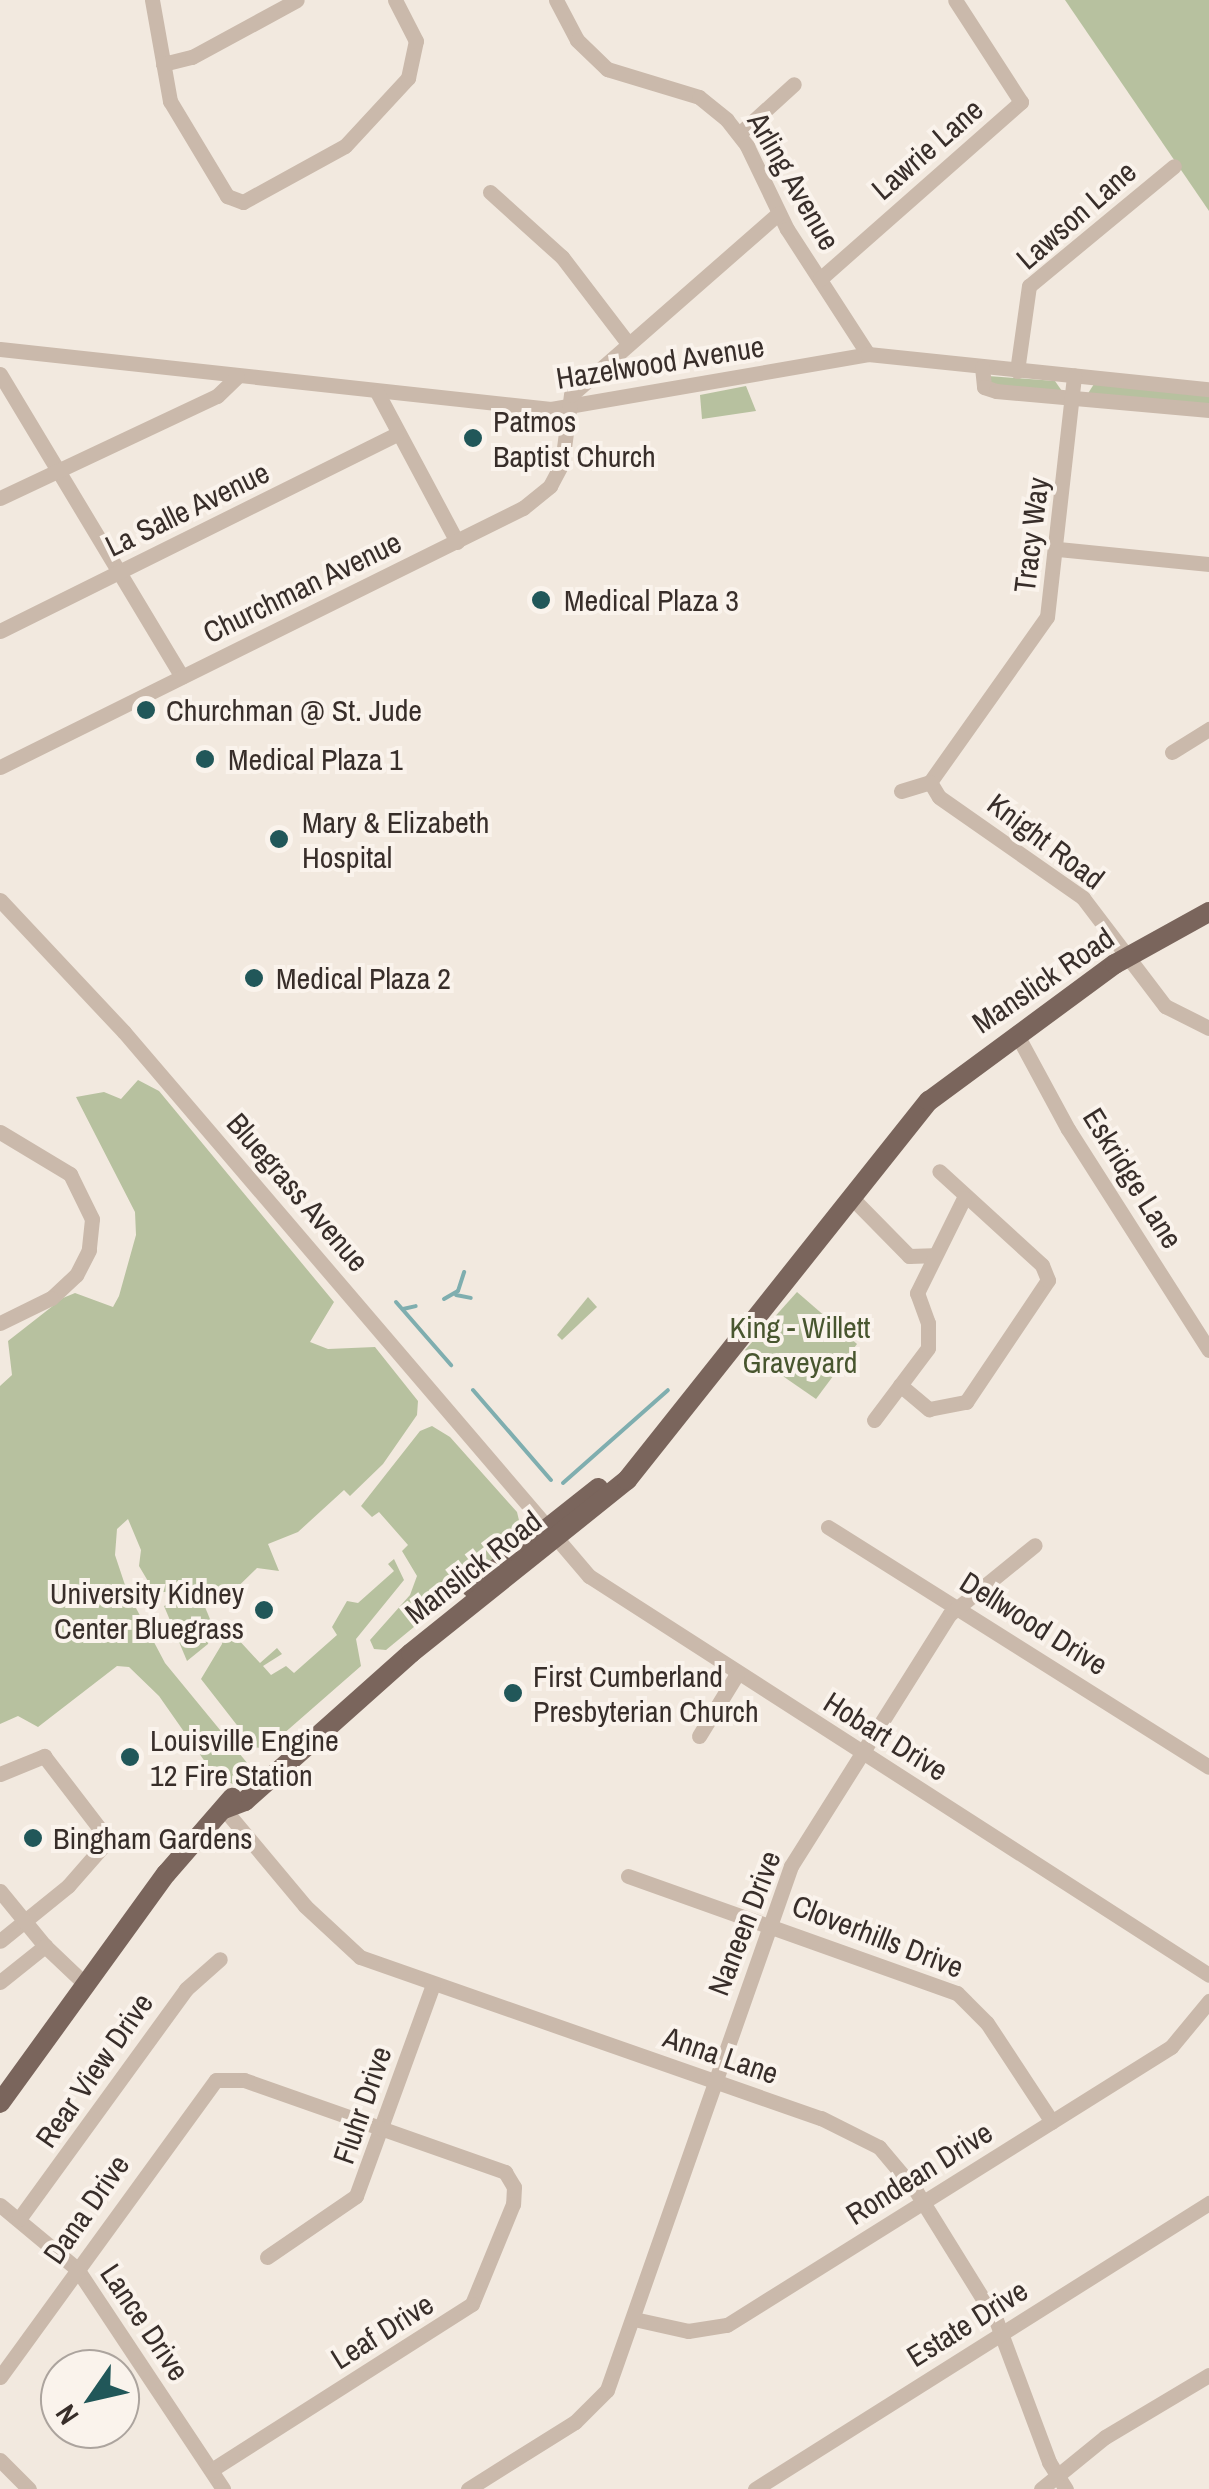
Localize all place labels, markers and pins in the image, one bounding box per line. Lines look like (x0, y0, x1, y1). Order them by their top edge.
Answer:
place label: Patmos Baptist Church (493, 403, 656, 474)
marker: Patmos Baptist Church (462, 427, 484, 449)
place label: Medical Plaza 3 (564, 582, 739, 618)
marker: Medical Plaza 3 (528, 587, 554, 613)
place label: Churchman @ St. Jude (166, 692, 422, 728)
marker: Churchman @ St. Jude (135, 699, 157, 721)
place label: Medical Plaza 1 (228, 741, 403, 777)
marker: Medical Plaza 1 (192, 746, 218, 772)
place label: Mary & Elizabeth Hospital (302, 804, 489, 874)
marker: Mary & Elizabeth Hospital (266, 826, 292, 852)
place label: Medical Plaza 2 (276, 960, 451, 996)
marker: Medical Plaza 2 (241, 965, 267, 991)
place label: University Kidney Center Bluegrass (50, 1575, 244, 1646)
marker: University Kidney Center Bluegrass (253, 1599, 275, 1621)
place label: First Cumberland Presbyterian Church (533, 1658, 759, 1728)
marker: First Cumberland Presbyterian Church (502, 1682, 524, 1704)
place label: Louisville Engine 12 Fire Station (150, 1722, 339, 1792)
marker: Louisville Engine 12 Fire Station (119, 1746, 141, 1768)
place label: Bingham Gardens (53, 1820, 253, 1856)
marker: Bingham Gardens (22, 1827, 44, 1849)

